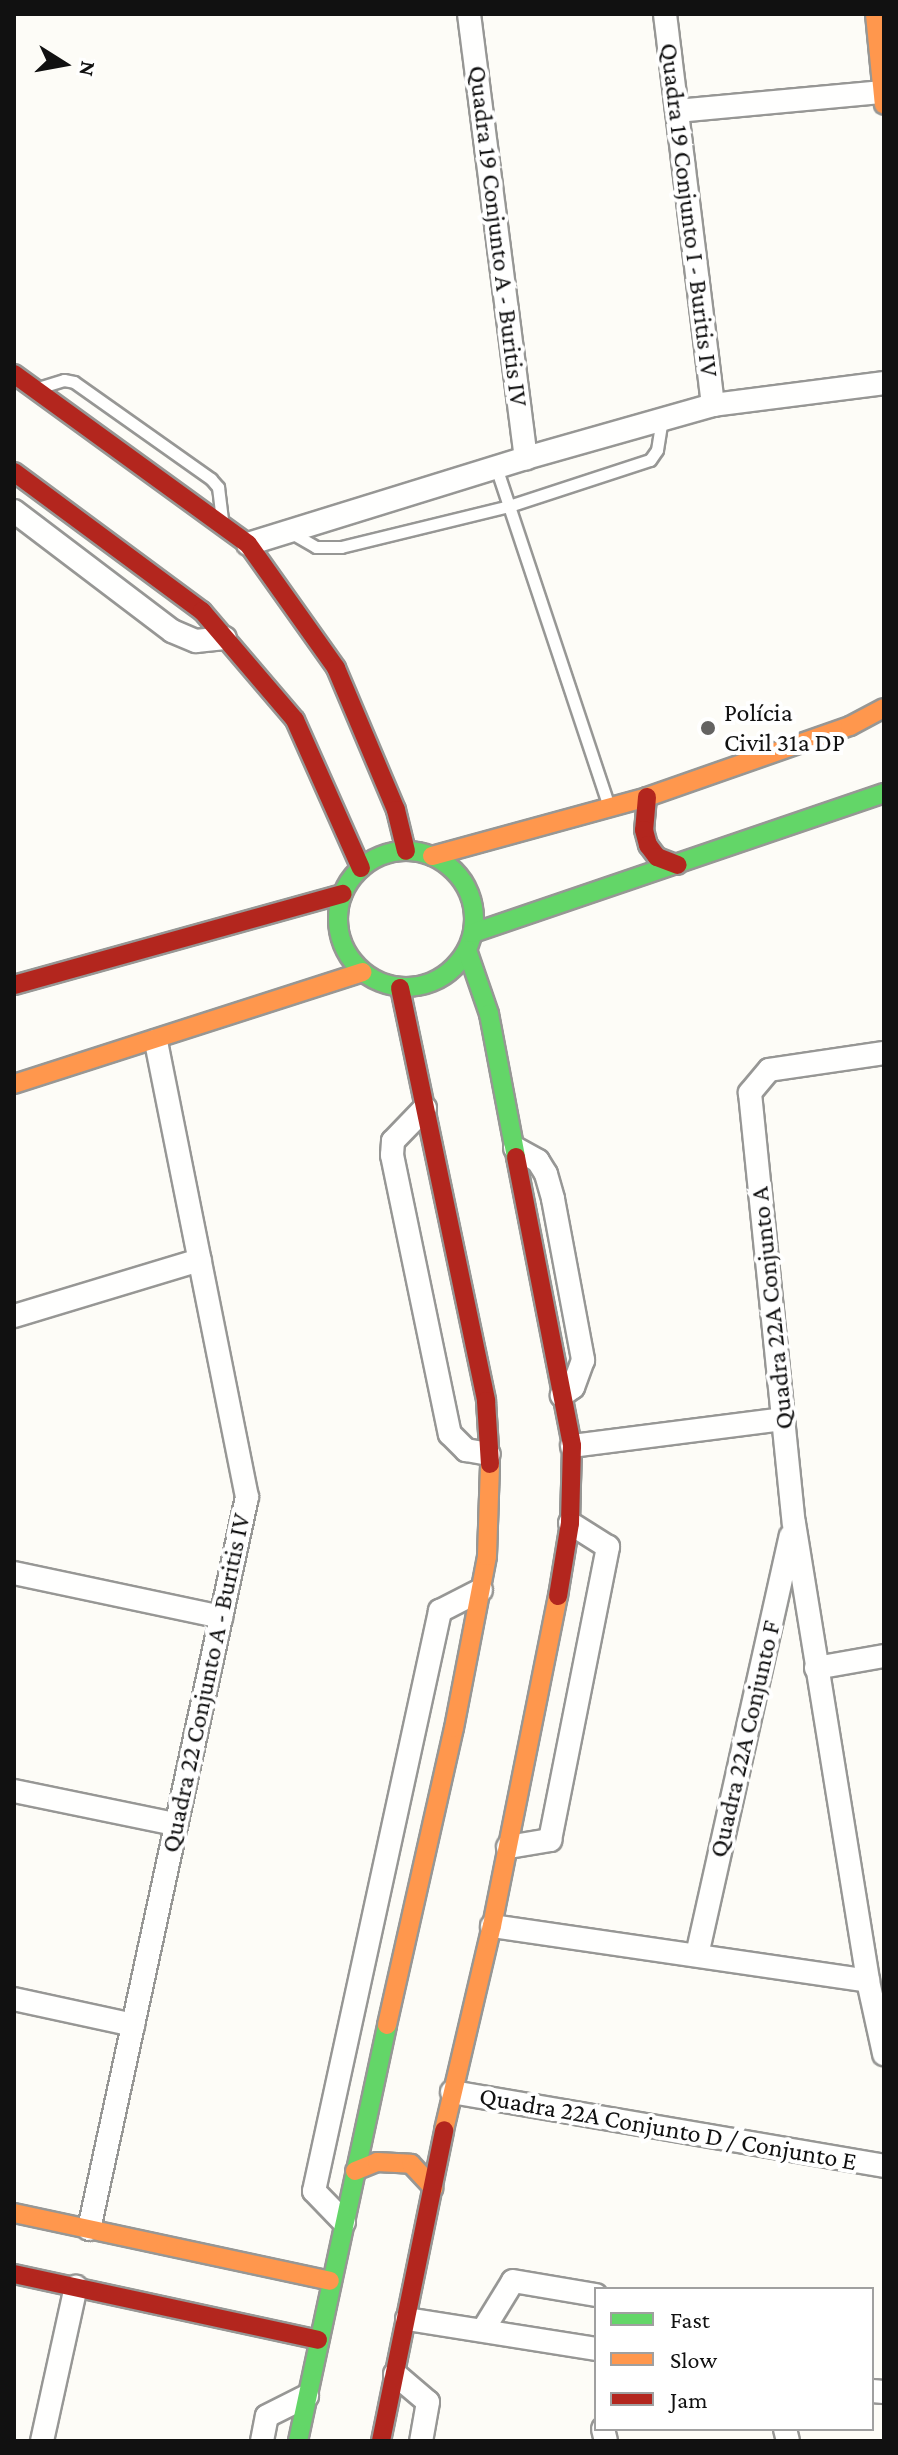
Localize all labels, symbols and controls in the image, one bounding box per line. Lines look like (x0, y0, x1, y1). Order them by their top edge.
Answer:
north arrow (24, 24, 104, 104)
street label: Quadra 19 Conjunto I - Buritis IV (653, 41, 725, 379)
text: N (74, 59, 102, 78)
street label: Quadra 19 Conjunto A - Buritis IV (462, 64, 534, 408)
place label: Polícia Civil 31a DP (724, 697, 845, 758)
marker: Polícia Civil 31a DP (699, 719, 717, 737)
street label: Quadra 22A Conjunto A (744, 1185, 800, 1431)
street label: Quadra 22 Conjunto A - Buritis IV (155, 1511, 257, 1855)
street label: Quadra 22A Conjunto F (703, 1618, 787, 1860)
street label: Quadra 22A Conjunto D / Conjunto E (477, 2080, 859, 2178)
legend (594, 2287, 874, 2431)
text: Fast (670, 2306, 710, 2333)
text: Slow (670, 2346, 717, 2373)
text: Jam (670, 2386, 708, 2413)

